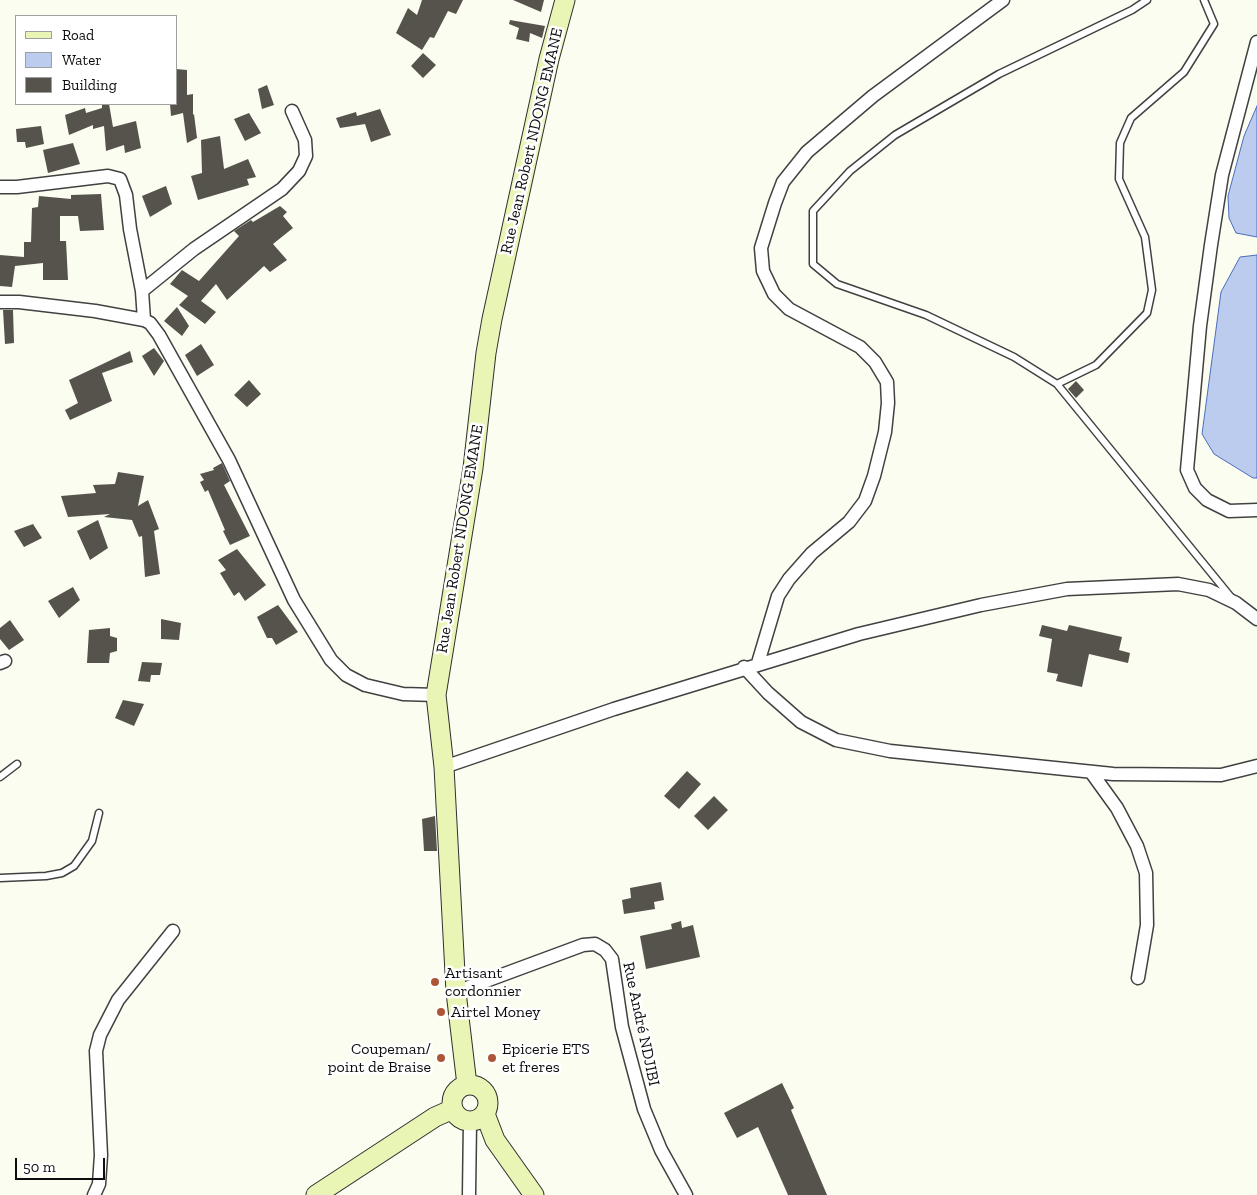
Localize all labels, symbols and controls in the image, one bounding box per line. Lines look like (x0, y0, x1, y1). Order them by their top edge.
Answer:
legend (15, 15, 178, 105)
text: Road (62, 26, 94, 44)
street label: Rue Jean Robert NDONG EMANE (497, 26, 567, 256)
text: Water (62, 51, 102, 69)
text: Building (62, 76, 117, 94)
street label: Rue Jean Robert NDONG EMANE (432, 423, 488, 655)
street label: Rue André NDJIBI (618, 960, 664, 1088)
place label: Artisant cordonnier (445, 963, 521, 1001)
marker: Artisant cordonnier (429, 976, 441, 988)
place label: Airtel Money (451, 1002, 540, 1022)
marker: Airtel Money (435, 1006, 447, 1018)
place label: Coupeman/ point de Braise (328, 1039, 431, 1077)
place label: Epicerie ETS et freres (502, 1039, 590, 1077)
marker: Coupeman/ point de Braise (435, 1052, 447, 1064)
marker: Epicerie ETS et freres (486, 1052, 498, 1064)
scale bar (18, 1148, 108, 1180)
text: 50 m (23, 1158, 56, 1176)

